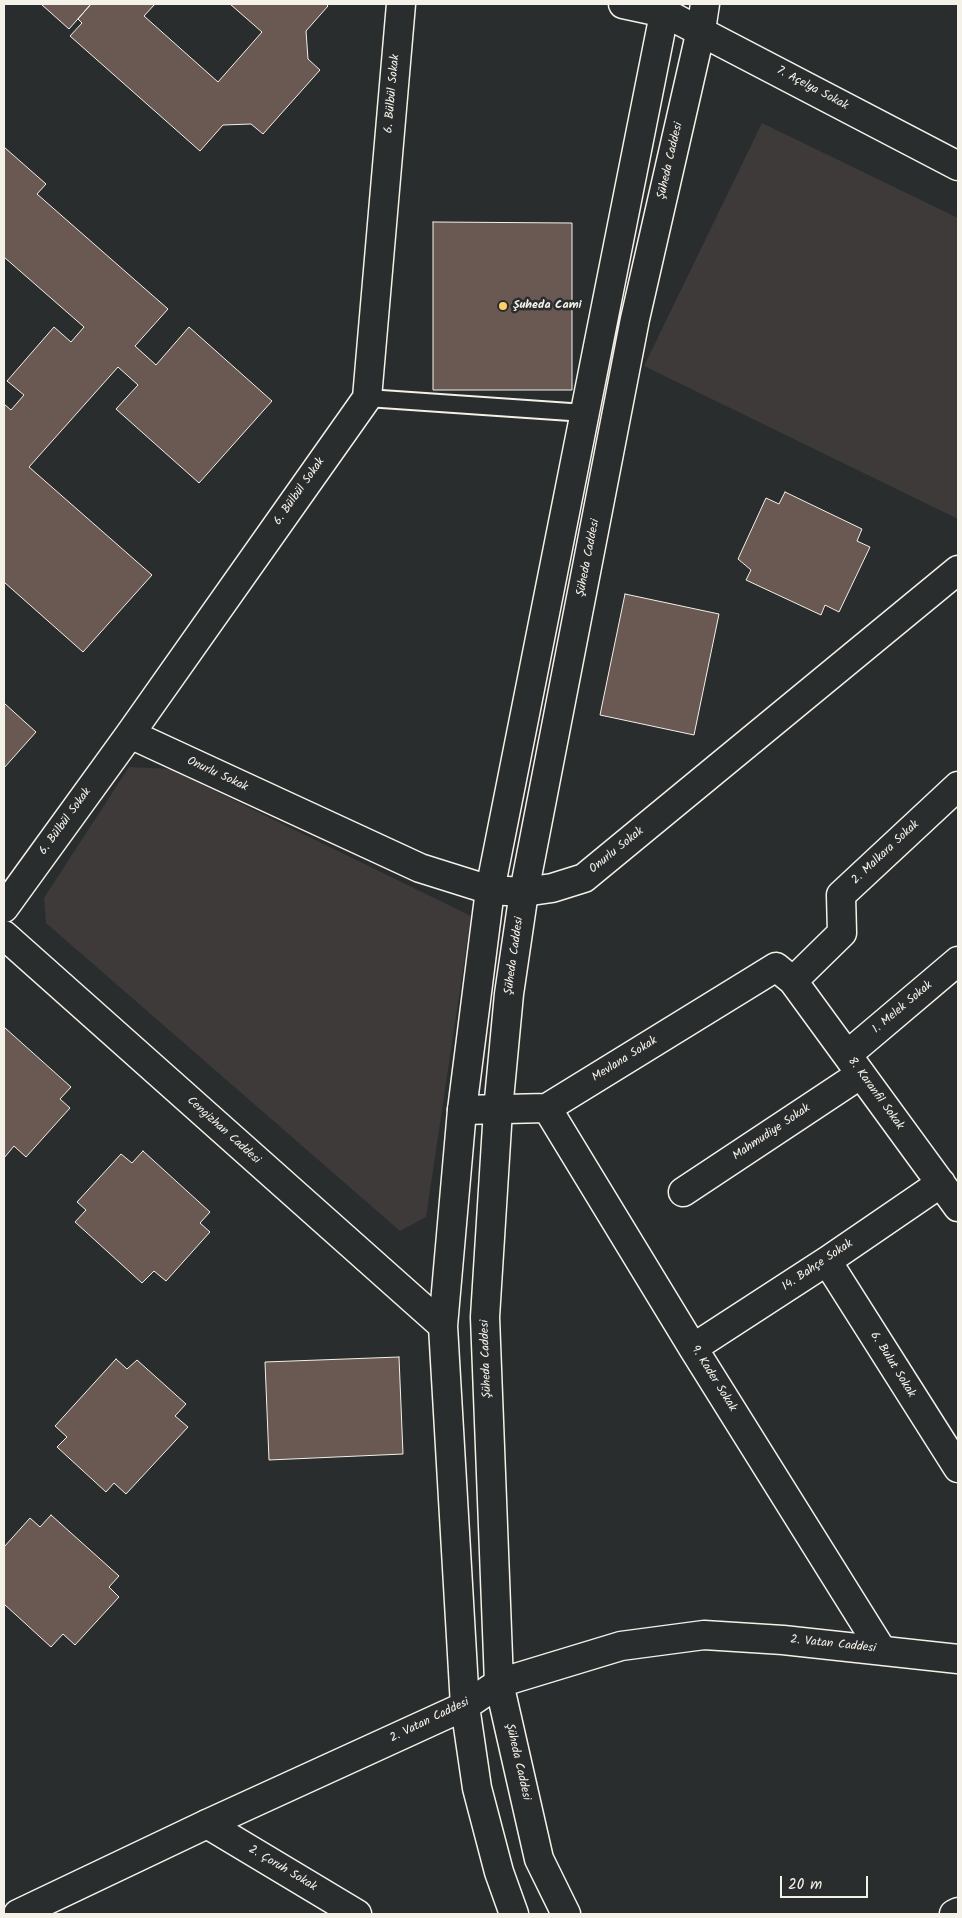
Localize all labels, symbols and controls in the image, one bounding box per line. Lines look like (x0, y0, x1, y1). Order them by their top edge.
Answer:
street label: 6. Bülbül Sokak (382, 54, 404, 134)
street label: 7. Açelya Sokak (774, 64, 850, 114)
street label: Şüheda Caddesi (655, 121, 687, 201)
place label: Şuheda Cami (513, 299, 582, 313)
marker: Şuheda Cami (497, 300, 509, 312)
street label: 6. Bülbül Sokak (271, 455, 329, 529)
street label: Şüheda Caddesi (574, 518, 604, 598)
street label: Onurlu Sokak (184, 755, 250, 795)
street label: 6. Bülbül Sokak (37, 786, 95, 858)
street label: 2. Malkara Sokak (849, 818, 923, 888)
street label: Onurlu Sokak (587, 825, 647, 877)
street label: Şüheda Caddesi (502, 916, 528, 996)
street label: 1. Melek Sokak (870, 979, 936, 1037)
street label: Mevlana Sokak (590, 1034, 660, 1086)
street label: 8. Karanfil Sokak (844, 1055, 906, 1133)
street label: Cengizhan Caddesi (183, 1094, 263, 1168)
street label: Mahmudiye Sokak (731, 1102, 813, 1164)
street label: 14. Bahçe Sokak (780, 1237, 856, 1295)
street label: Şüheda Caddesi (478, 1319, 496, 1399)
street label: 6. Bulut Sokak (866, 1330, 918, 1400)
street label: 9. Kader Sokak (687, 1343, 739, 1415)
street label: 2. Vatan Caddesi (789, 1633, 877, 1657)
street label: 2. Vatan Caddesi (388, 1696, 472, 1746)
street label: Şüheda Caddesi (501, 1722, 533, 1802)
street label: 2. Çoruh Sokak (245, 1843, 319, 1895)
scale bar (782, 1866, 870, 1898)
text: 20 m (788, 1873, 822, 1897)

